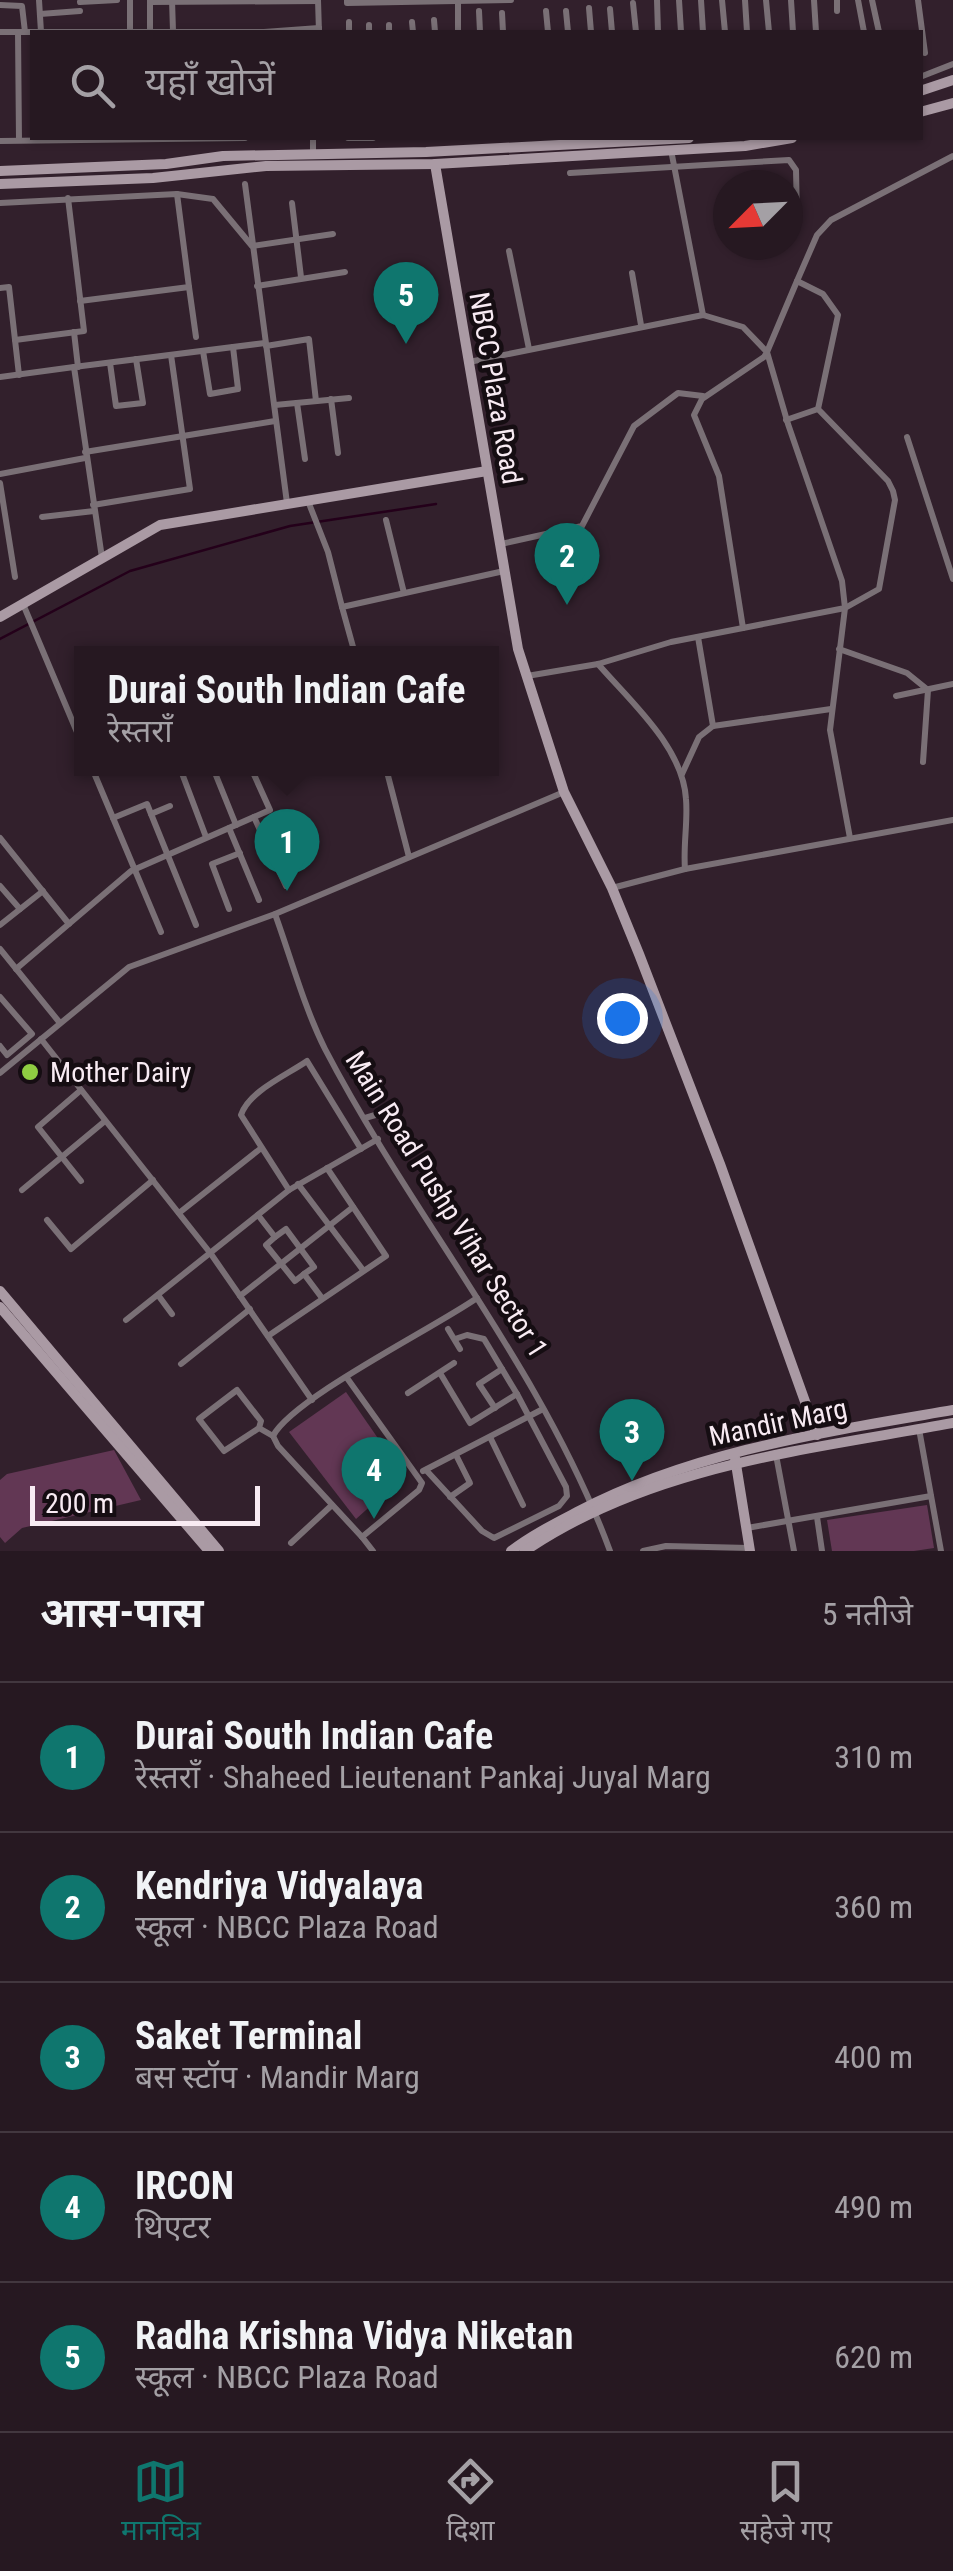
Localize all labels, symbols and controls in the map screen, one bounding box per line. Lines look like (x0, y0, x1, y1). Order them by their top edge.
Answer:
search box (30, 30, 923, 140)
icon: search (65, 58, 120, 113)
text: यहाँ खोजें (145, 60, 275, 104)
north arrow (713, 170, 803, 260)
pin: 5 (374, 262, 438, 344)
street label: NBCC Plaza Road (462, 289, 529, 487)
pin: 2 (534, 522, 600, 605)
popup (74, 646, 499, 776)
text: Durai South Indian Cafe (107, 668, 466, 712)
text: रेस्तराँ (107, 712, 173, 750)
pin: 1 (254, 808, 320, 891)
your location (597, 993, 648, 1044)
street label: Main Road Pushp Vihar Sector 1 (339, 1045, 555, 1363)
place label: Mother Dairy (50, 1056, 192, 1089)
marker: Mother Dairy (19, 1061, 41, 1083)
street label: Mandir Marg (706, 1392, 850, 1453)
pin: 3 (600, 1398, 664, 1481)
pin: 4 (342, 1436, 406, 1519)
scale bar (30, 1481, 260, 1526)
text: 200 m (45, 1487, 114, 1520)
text: आस-पास (40, 1588, 203, 1637)
text: 5 नतीजे (822, 1595, 913, 1633)
text: Durai South Indian Cafe (135, 1714, 493, 1758)
text: 1 (64, 1738, 81, 1776)
text: 310 m (834, 1738, 913, 1776)
text: रेस्तराँ · Shaheed Lieutenant Pankaj Juyal Marg (135, 1758, 711, 1796)
text: Kendriya Vidyalaya (135, 1864, 423, 1908)
text: 2 (64, 1888, 81, 1926)
text: 360 m (834, 1888, 913, 1926)
text: स्कूल · NBCC Plaza Road (135, 1908, 439, 1946)
text: Saket Terminal (135, 2014, 362, 2058)
text: 3 (64, 2038, 81, 2076)
text: 400 m (834, 2038, 913, 2076)
text: बस स्टॉप · Mandir Marg (135, 2058, 420, 2096)
text: IRCON (135, 2164, 234, 2208)
text: 4 (64, 2188, 81, 2226)
text: 490 m (834, 2188, 913, 2226)
text: थिएटर (135, 2208, 211, 2246)
text: Radha Krishna Vidya Niketan (135, 2314, 573, 2358)
text: 5 (64, 2338, 81, 2376)
text: 620 m (834, 2338, 913, 2376)
text: स्कूल · NBCC Plaza Road (135, 2358, 439, 2396)
tab: मानचित्र (121, 2454, 201, 2551)
tab: दिशा (443, 2454, 498, 2551)
tab: सहेजे गए (740, 2454, 832, 2551)

